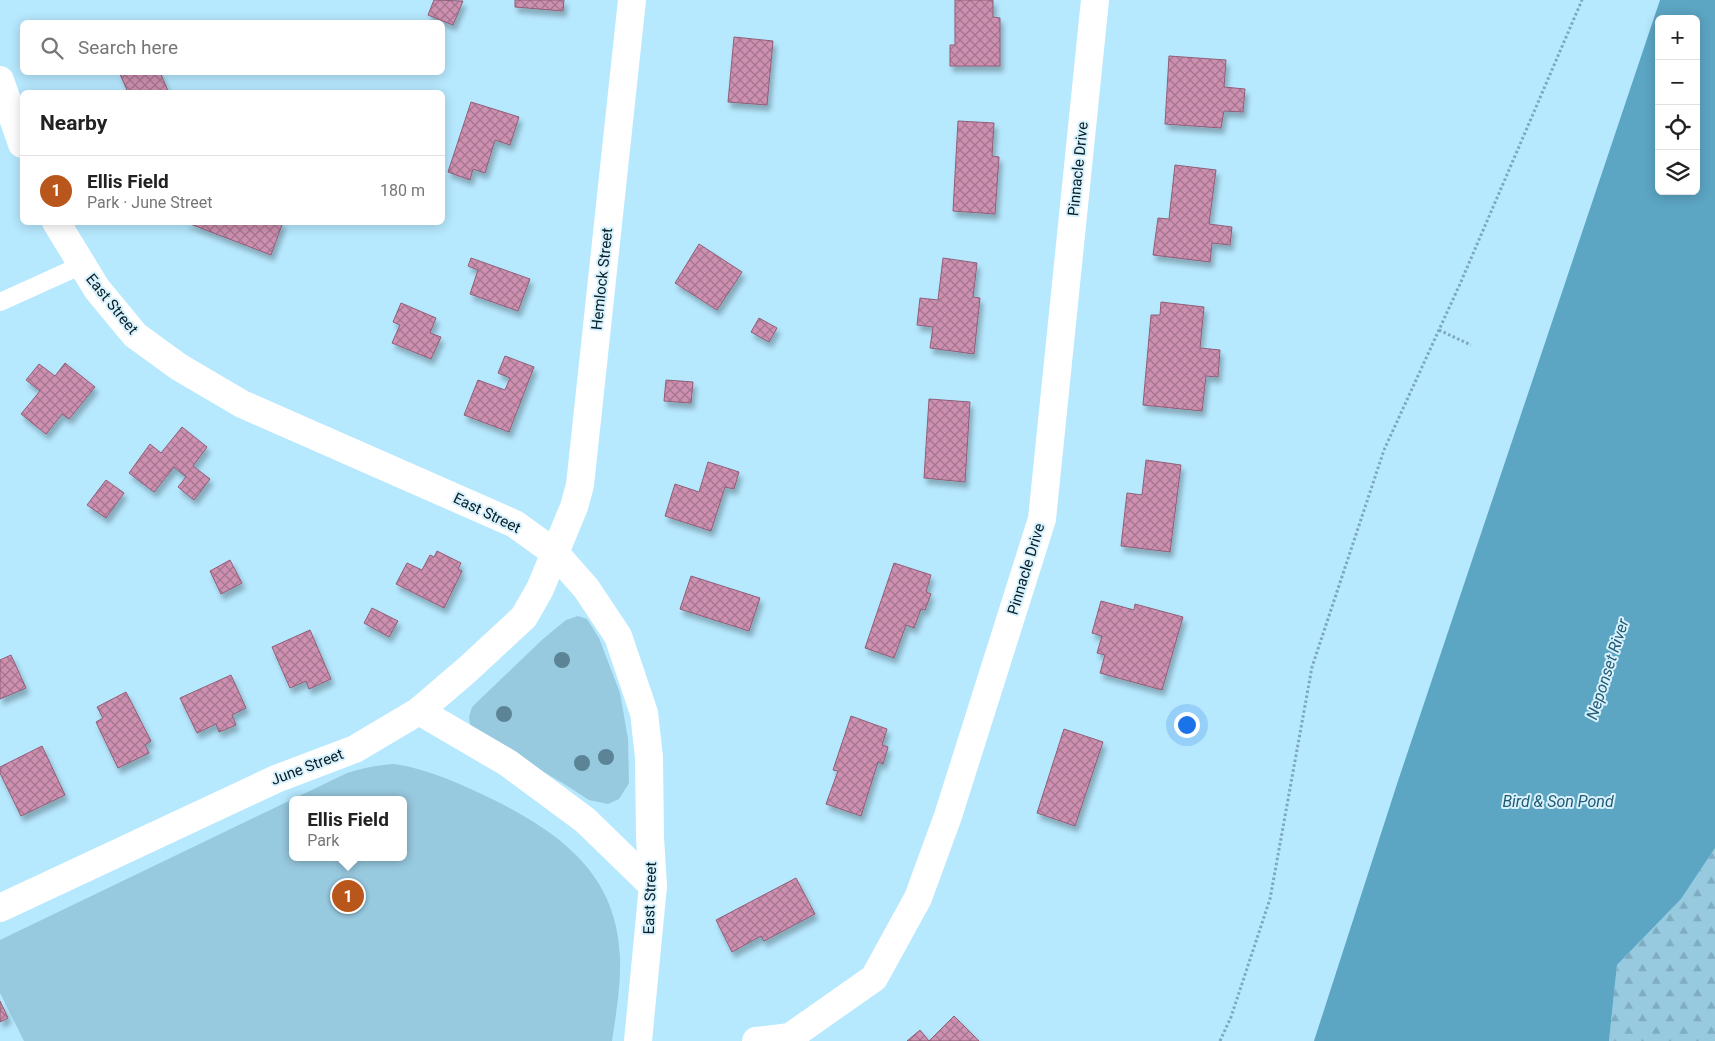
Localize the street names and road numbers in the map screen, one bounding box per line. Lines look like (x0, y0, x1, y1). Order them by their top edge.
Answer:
street label: Pinnacle Drive (1064, 121, 1092, 217)
street label: Hemlock Street (588, 227, 616, 331)
street label: East Street (82, 270, 142, 338)
street label: East Street (450, 489, 524, 537)
street label: Pinnacle Drive (1004, 521, 1048, 617)
street label: June Street (268, 745, 346, 789)
street label: East Street (640, 861, 660, 935)

